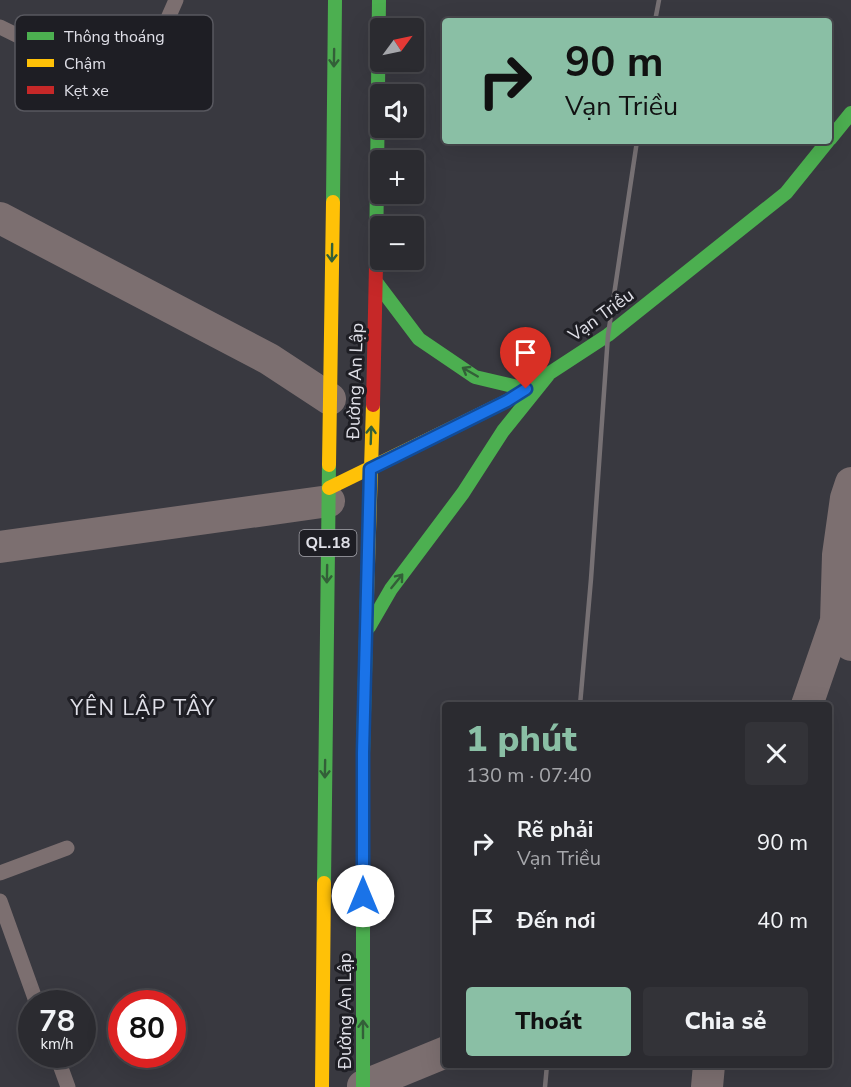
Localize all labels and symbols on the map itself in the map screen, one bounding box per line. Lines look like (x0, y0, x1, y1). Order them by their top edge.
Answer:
legend (15, 15, 213, 111)
north arrow (370, 18, 424, 72)
text: Thông thoáng (64, 26, 165, 48)
one-way arrow (328, 48, 340, 68)
text: Chậm (64, 53, 106, 75)
text: Kẹt xe (64, 80, 109, 102)
one-way arrow (326, 243, 337, 263)
street label: Vạn Triều (563, 283, 639, 347)
street label: Đường An Lập (341, 322, 369, 441)
pin (500, 327, 551, 389)
one-way arrow (462, 366, 479, 378)
one-way arrow (366, 425, 377, 445)
road number: QL.18 (300, 530, 356, 556)
one-way arrow (322, 564, 333, 584)
one-way arrow (390, 574, 404, 589)
district label: YÊN LẬP TÂY (69, 694, 216, 722)
one-way arrow (320, 759, 331, 779)
position arrow (331, 864, 395, 928)
street label: Đường An Lập (333, 953, 357, 1070)
speed limit sign: 80 (108, 990, 186, 1068)
one-way arrow (357, 1019, 369, 1039)

